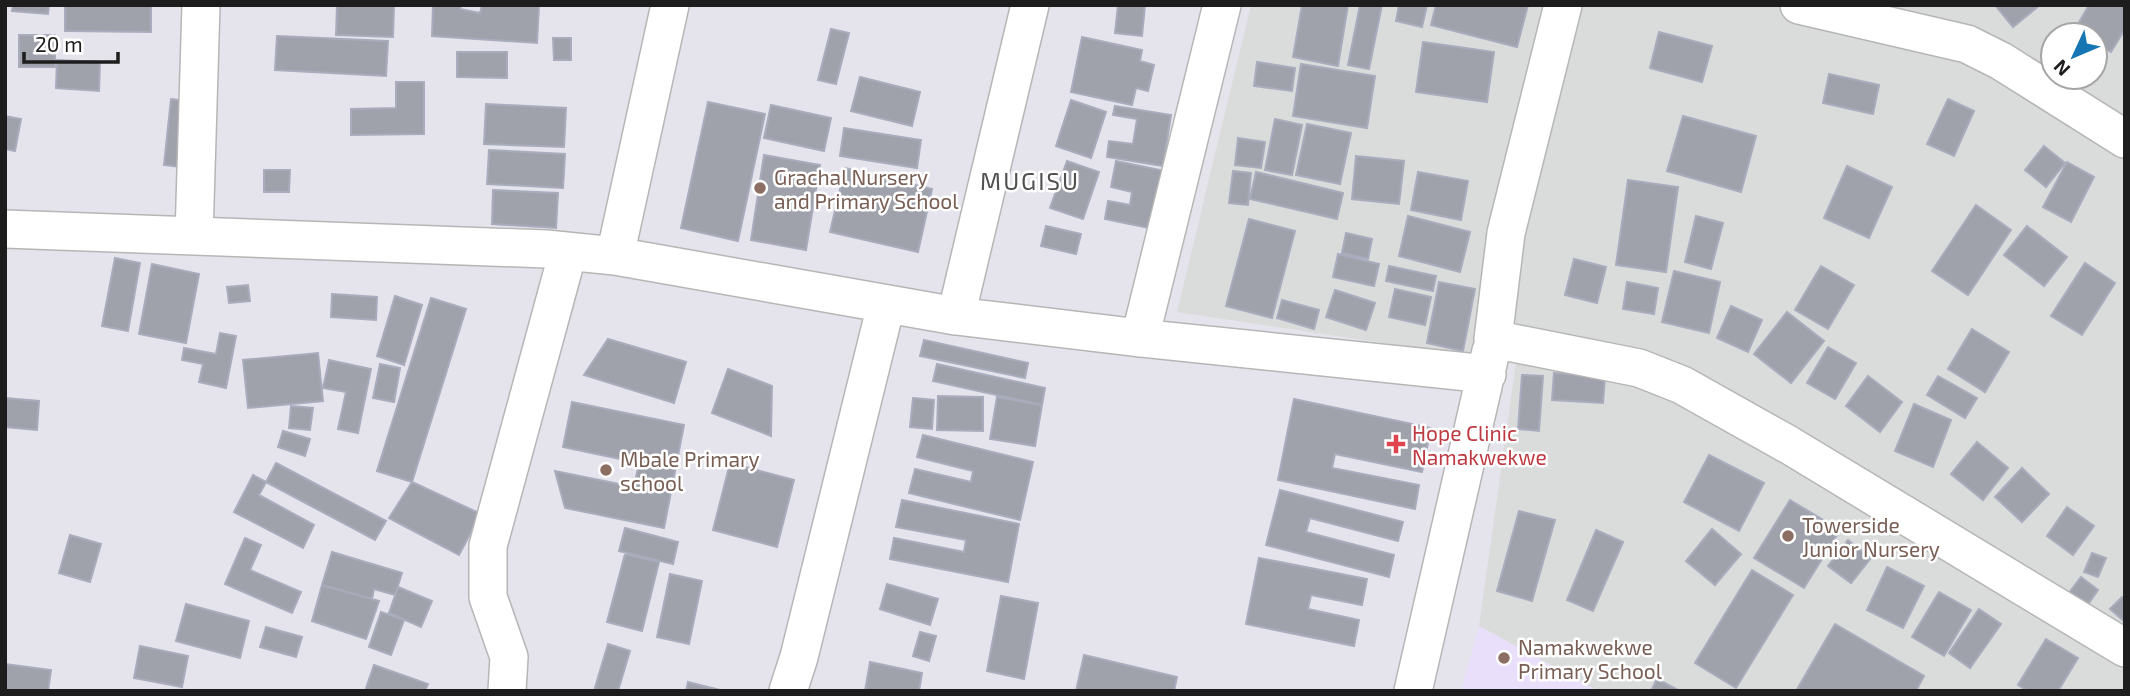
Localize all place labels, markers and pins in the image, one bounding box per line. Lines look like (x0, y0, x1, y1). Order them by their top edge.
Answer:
place label: Grachal Nursery and Primary School (774, 164, 959, 213)
marker: Grachal Nursery and Primary School (752, 180, 768, 196)
place label: Hope Clinic Namakwekwe (1412, 420, 1547, 469)
marker: Hope Clinic Namakwekwe (1386, 434, 1406, 454)
place label: Mbale Primary school (620, 446, 760, 495)
marker: Mbale Primary school (598, 462, 614, 478)
place label: Towerside Junior Nursery (1802, 512, 1940, 561)
marker: Towerside Junior Nursery (1780, 528, 1796, 544)
place label: Namakwekwe Primary School (1518, 634, 1663, 683)
marker: Namakwekwe Primary School (1496, 650, 1512, 666)

